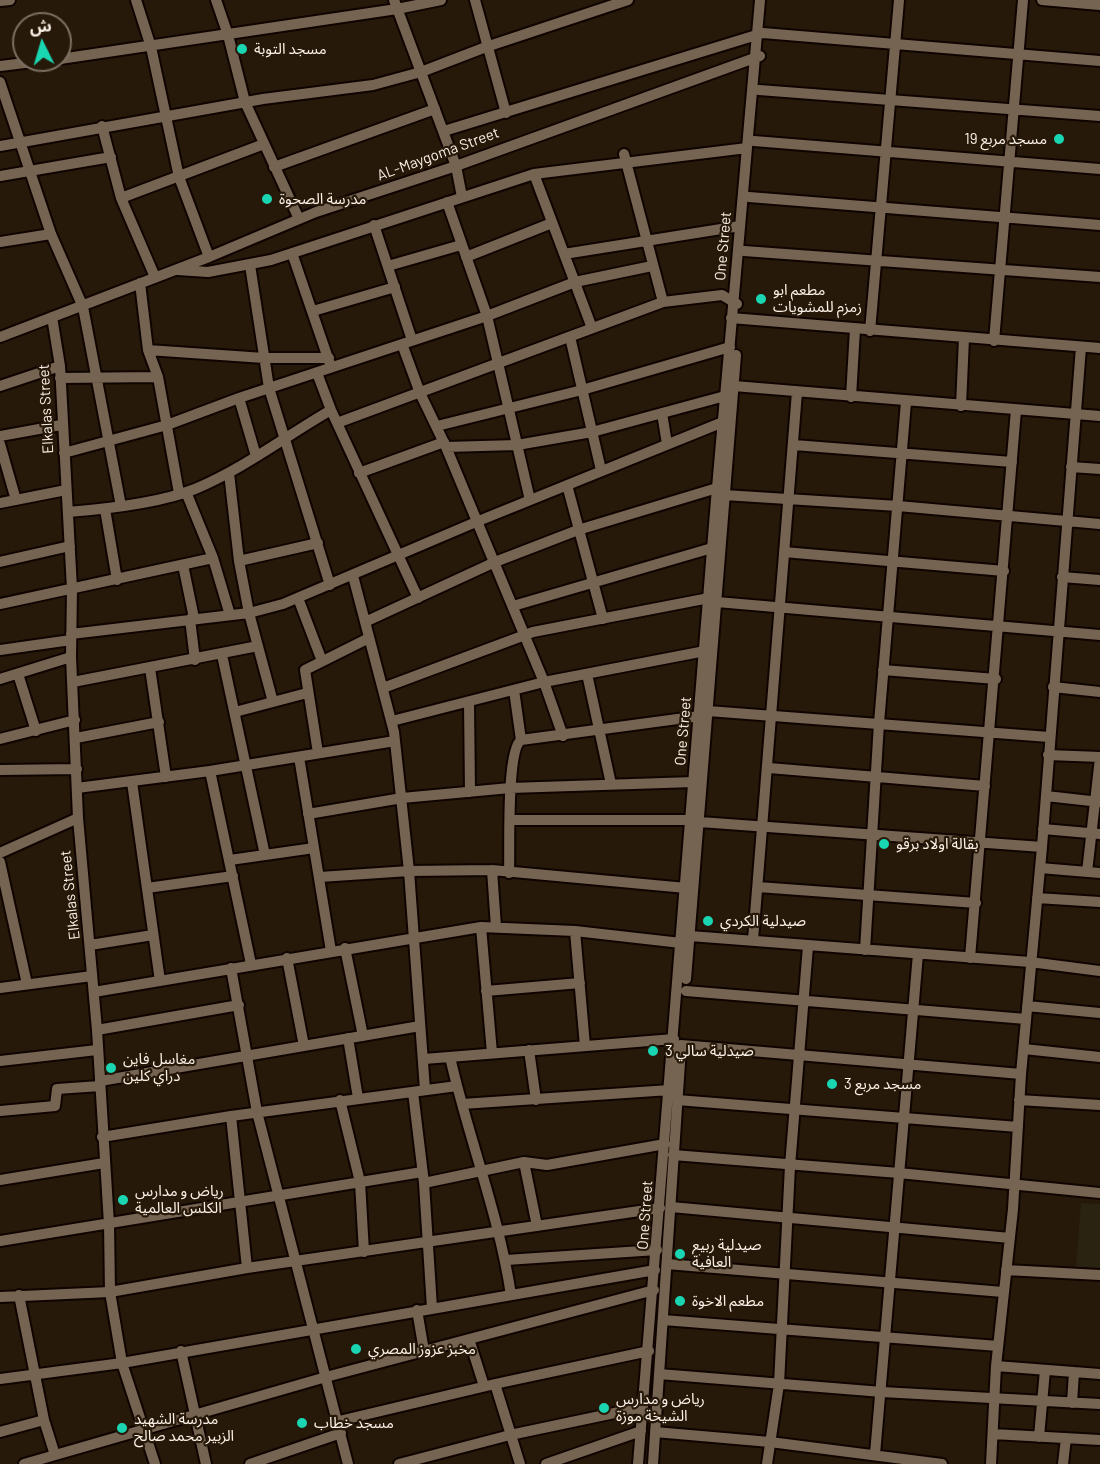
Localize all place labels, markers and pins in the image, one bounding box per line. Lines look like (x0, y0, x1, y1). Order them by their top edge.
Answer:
place label: مسجد التوبة (254, 40, 327, 58)
marker: مسجد التوبة (235, 42, 249, 56)
place label: مسجد مربع 19 (964, 130, 1047, 148)
marker: مسجد مربع 19 (1052, 132, 1066, 146)
place label: مدرسة الصحوة (279, 190, 366, 208)
marker: مدرسة الصحوة (260, 192, 274, 206)
place label: مطعم ابو زمزم للمشويات (773, 281, 862, 316)
marker: مطعم ابو زمزم للمشويات (754, 292, 768, 306)
place label: بقالة اولاد برقو (896, 835, 978, 853)
marker: بقالة اولاد برقو (877, 837, 891, 851)
place label: صيدلية الكردي (720, 912, 806, 930)
marker: صيدلية الكردي (701, 914, 715, 928)
place label: صيدلية سالي 3 (665, 1042, 754, 1060)
marker: صيدلية سالي 3 (646, 1044, 660, 1058)
place label: مغاسل فاين دراي كلين (123, 1050, 195, 1085)
marker: مغاسل فاين دراي كلين (104, 1061, 118, 1075)
place label: مسجد مربع 3 (844, 1075, 921, 1093)
marker: مسجد مربع 3 (825, 1077, 839, 1091)
place label: رياض و مدارس الكلس العالمية (135, 1182, 224, 1217)
marker: رياض و مدارس الكلس العالمية (116, 1193, 130, 1207)
place label: صيدلية ربيع العافية (692, 1236, 762, 1271)
marker: صيدلية ربيع العافية (673, 1247, 687, 1261)
place label: مطعم الاخوة (692, 1292, 764, 1310)
marker: مطعم الاخوة (673, 1294, 687, 1308)
place label: مخبز عزوز المصري (368, 1340, 476, 1358)
marker: مخبز عزوز المصري (349, 1342, 363, 1356)
place label: رياض و مدارس الشيخة موزة (616, 1390, 705, 1425)
marker: رياض و مدارس الشيخة موزة (597, 1401, 611, 1415)
place label: مدرسة الشهيد الزبير محمد صالح (134, 1410, 234, 1445)
place label: مسجد خطاب (314, 1414, 394, 1432)
marker: مسجد خطاب (295, 1416, 309, 1430)
marker: مدرسة الشهيد الزبير محمد صالح (115, 1421, 129, 1435)

